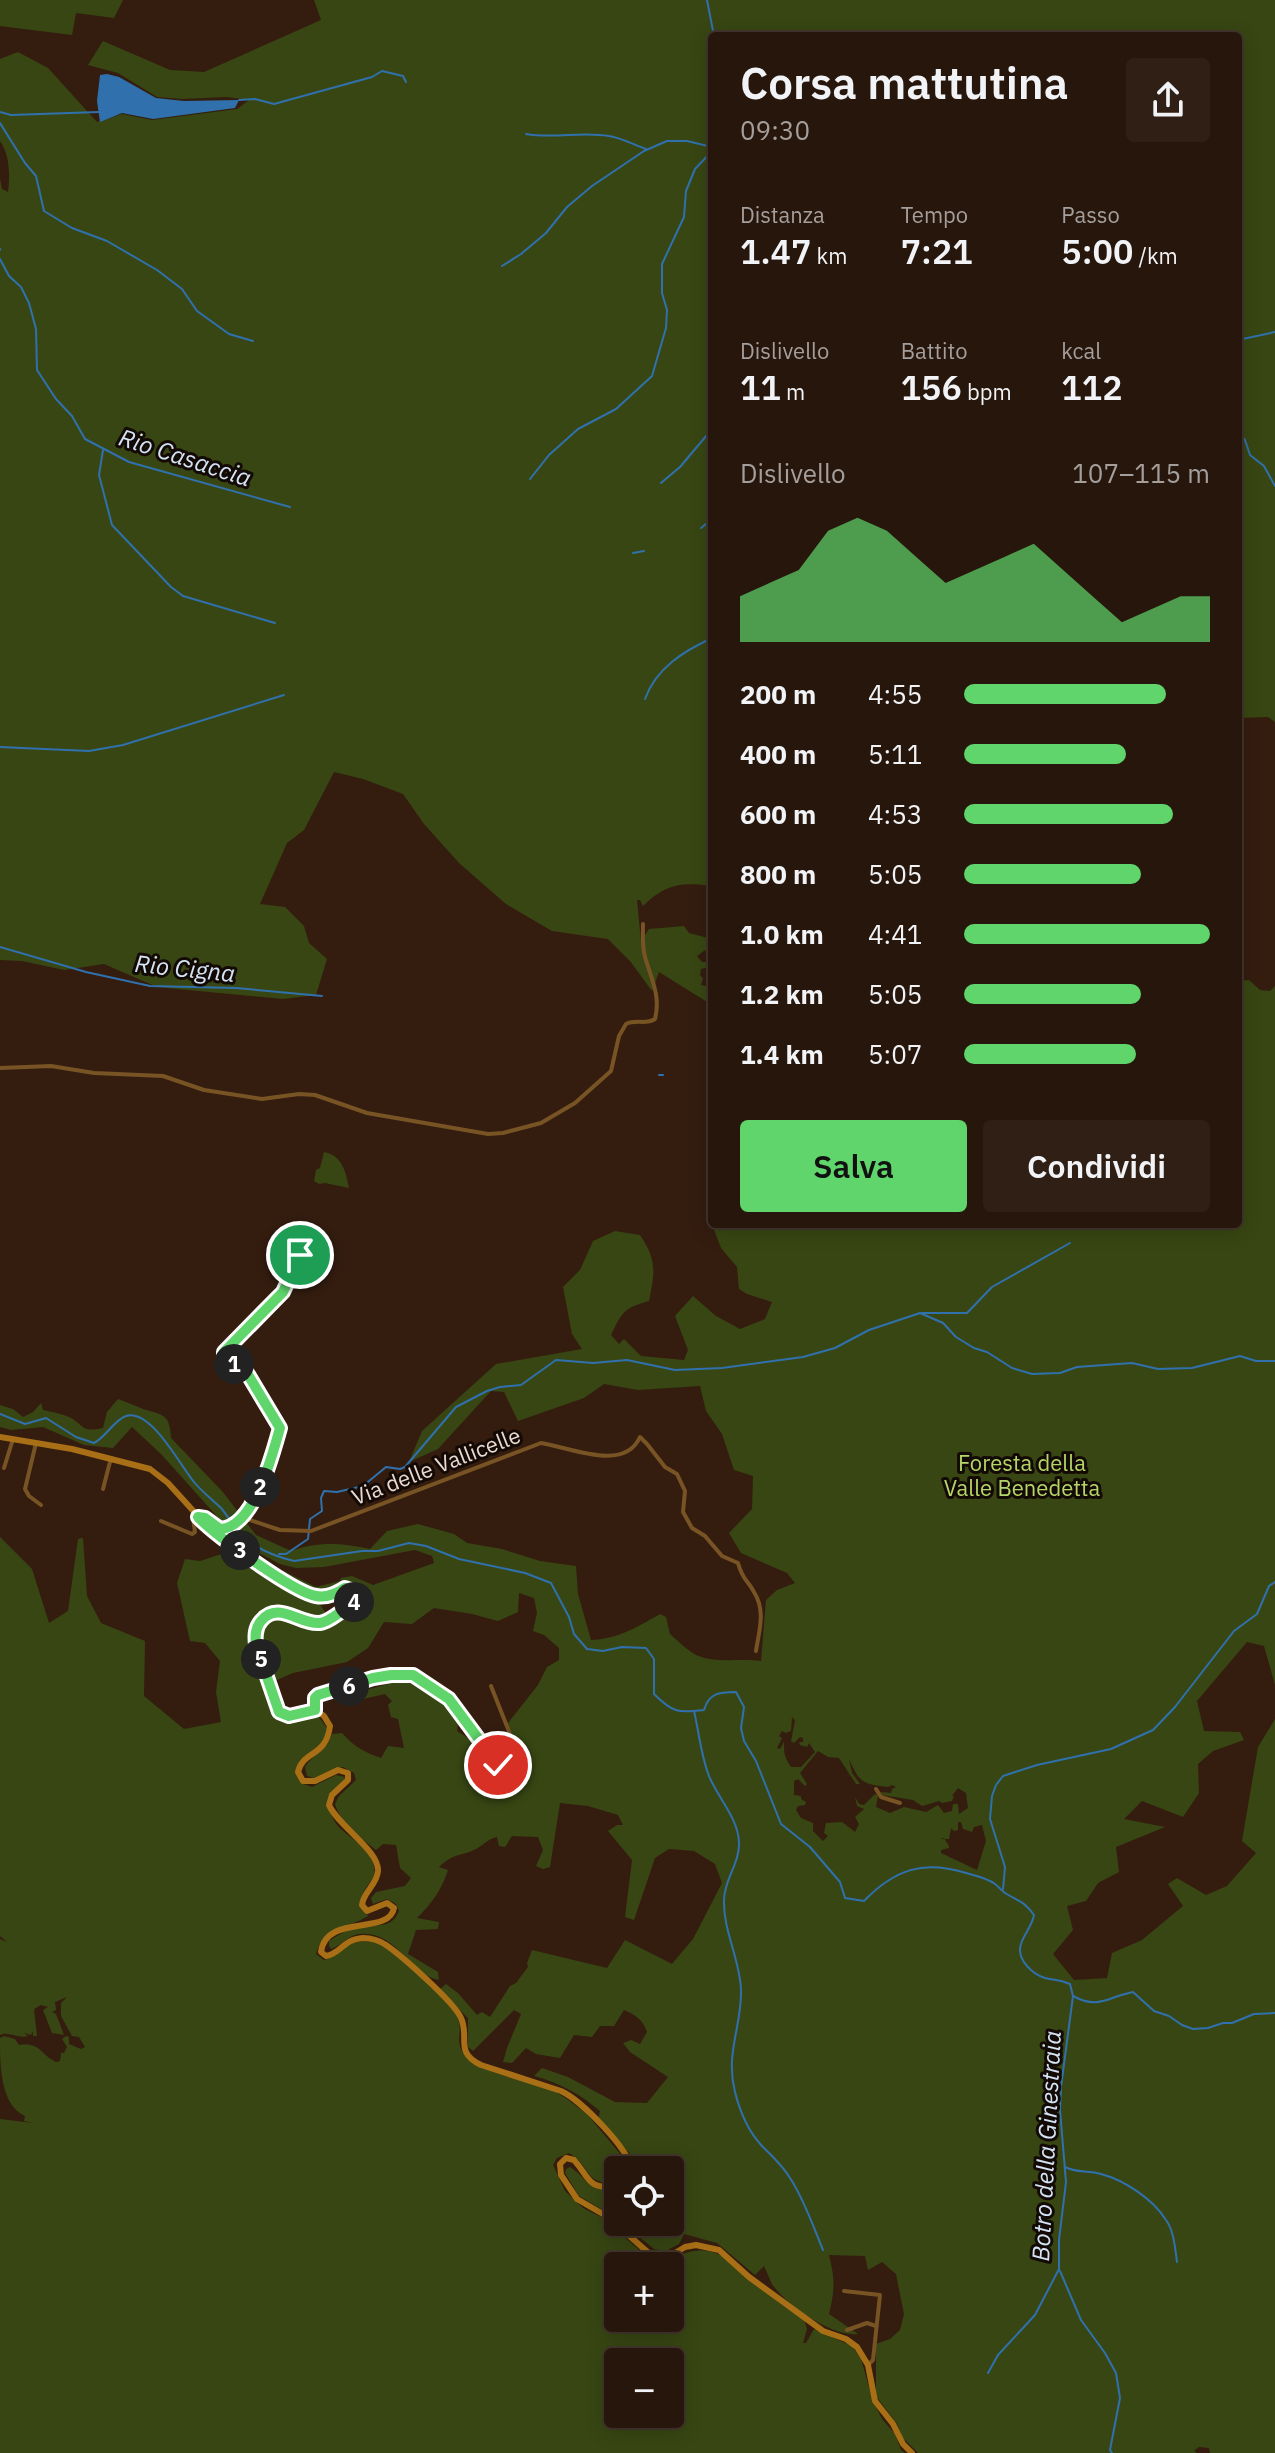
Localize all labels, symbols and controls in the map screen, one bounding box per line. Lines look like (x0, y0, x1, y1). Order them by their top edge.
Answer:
text: Corsa mattutina (740, 54, 1068, 111)
button: share (1126, 58, 1210, 142)
text: 09:30 (740, 113, 810, 147)
text: Distanza (740, 200, 825, 229)
text: Tempo (901, 200, 968, 229)
text: Passo (1061, 200, 1120, 229)
text: 1.47 (740, 229, 811, 273)
text: 7:21 (901, 229, 973, 273)
text: 5:00 (1061, 229, 1133, 273)
text: km (811, 241, 847, 270)
text: /km (1133, 241, 1178, 270)
text: Dislivello (740, 336, 829, 365)
text: Battito (901, 336, 967, 365)
text: kcal (1061, 336, 1101, 365)
text: 11 (740, 365, 781, 409)
text: 156 (901, 365, 962, 409)
text: 112 (1061, 365, 1123, 409)
text: m (781, 377, 805, 406)
text: bpm (962, 377, 1012, 406)
water label: Rio Casaccia (115, 421, 256, 493)
text: Dislivello (740, 456, 846, 490)
text: 107–115 m (1072, 456, 1210, 490)
text: 200 m (740, 677, 816, 711)
text: 4:55 (868, 677, 922, 711)
text: 400 m (740, 737, 816, 771)
text: 5:11 (868, 737, 922, 771)
text: 600 m (740, 797, 816, 831)
text: 4:53 (868, 797, 922, 831)
text: 800 m (740, 857, 816, 891)
text: 5:05 (868, 857, 922, 891)
text: 1.0 km (740, 917, 824, 951)
text: 4:41 (868, 917, 922, 951)
water label: Rio Cigna (133, 947, 237, 989)
text: 1.2 km (740, 977, 824, 1011)
text: 5:05 (868, 977, 922, 1011)
text: 1.4 km (740, 1037, 824, 1071)
text: 5:07 (868, 1037, 922, 1071)
button: Salva (740, 1120, 967, 1212)
button: Condividi (983, 1120, 1210, 1212)
pin (266, 1221, 334, 1289)
icon: arrive (278, 1233, 322, 1277)
pin: 1 (214, 1344, 254, 1384)
text: 1 (227, 1349, 241, 1378)
street label: Via delle Vallicelle (347, 1420, 524, 1511)
park label: Foresta della Valle Benedetta (944, 1448, 1100, 1502)
pin: 2 (240, 1467, 280, 1507)
text: 2 (253, 1472, 267, 1501)
pin: 3 (220, 1530, 260, 1570)
text: 3 (233, 1535, 247, 1564)
pin: 4 (334, 1582, 374, 1622)
text: 4 (347, 1587, 361, 1616)
pin: 5 (241, 1639, 281, 1679)
text: 5 (254, 1644, 268, 1673)
pin: 6 (329, 1666, 369, 1706)
text: 6 (342, 1671, 356, 1700)
pin (464, 1731, 532, 1799)
icon: check (476, 1743, 520, 1787)
water label: Botro della Ginestraia (1024, 2030, 1068, 2262)
map controls (604, 2156, 684, 2428)
button: locate (604, 2156, 684, 2236)
button: + (604, 2252, 684, 2332)
button: − (604, 2348, 684, 2428)

